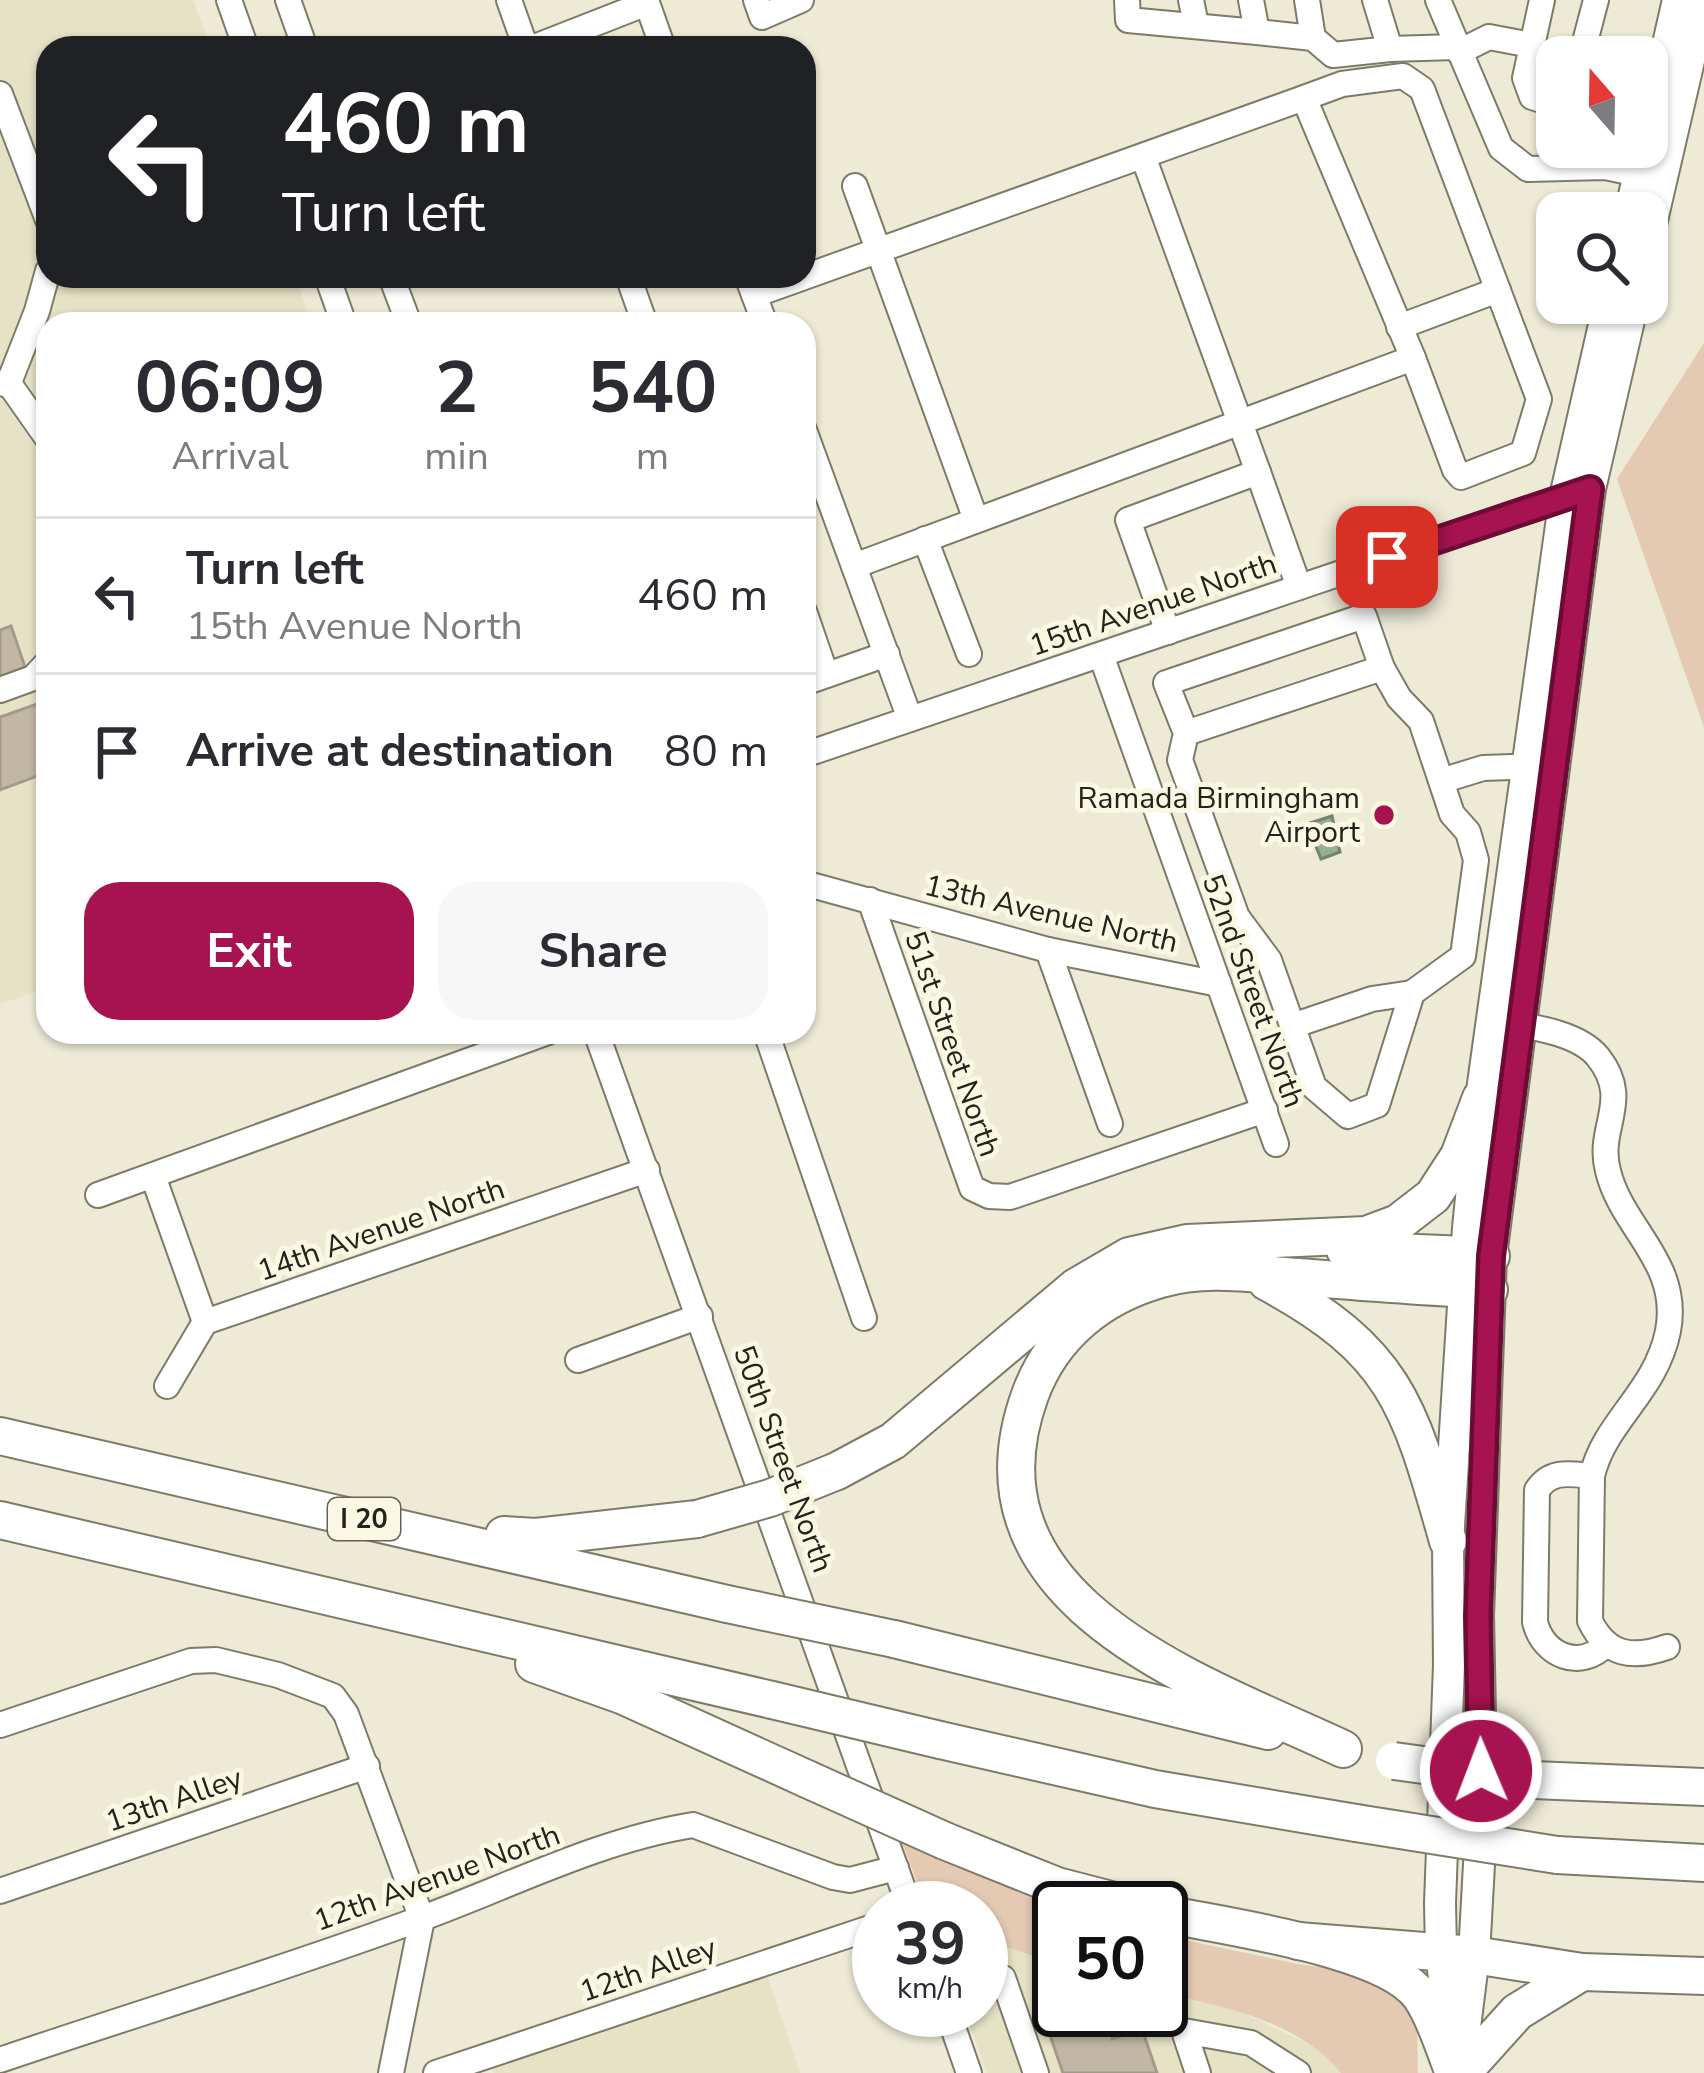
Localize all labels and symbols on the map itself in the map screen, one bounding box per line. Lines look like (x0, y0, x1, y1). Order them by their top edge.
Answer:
north arrow (1536, 36, 1668, 168)
pin (1336, 506, 1438, 608)
street label: 15th Avenue North (1024, 543, 1282, 667)
place label: Ramada Birmingham Airport (1078, 778, 1360, 853)
marker: Ramada Birmingham Airport (1371, 802, 1397, 828)
street label: 13th Avenue North (920, 865, 1182, 963)
street label: 52nd Street North (1192, 869, 1314, 1113)
street label: 51st Street North (894, 926, 1010, 1162)
street label: 14th Avenue North (252, 1168, 510, 1292)
street label: 50th Street North (723, 1340, 843, 1578)
road number: I 20 (328, 1498, 400, 1540)
position arrow (1418, 1708, 1544, 1834)
street label: 13th Alley (100, 1757, 248, 1842)
street label: 12th Avenue North (308, 1814, 566, 1942)
speed limit sign: 50 (1032, 1881, 1188, 2037)
street label: 12th Alley (574, 1927, 722, 2012)

